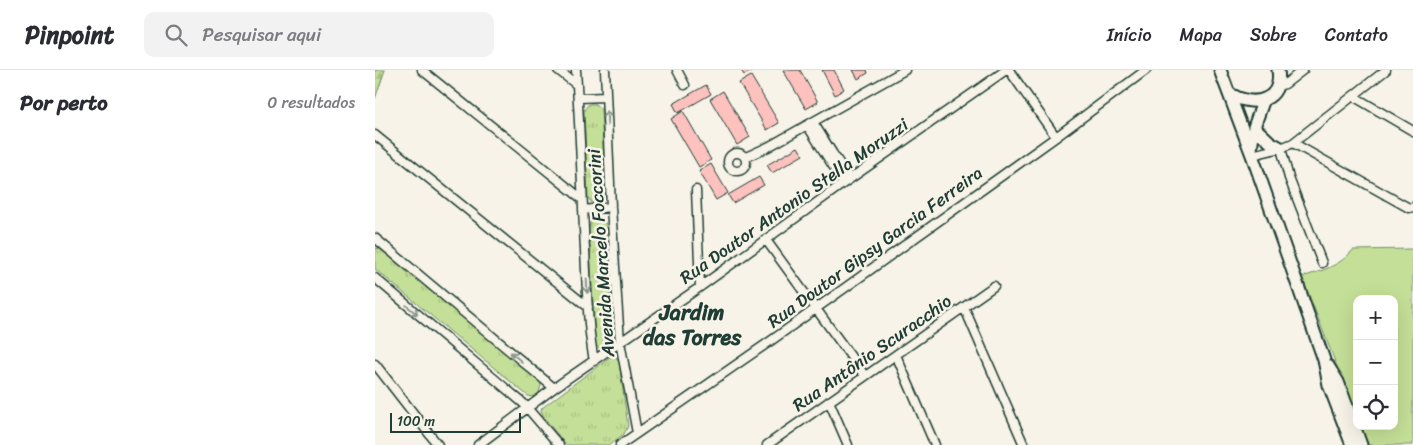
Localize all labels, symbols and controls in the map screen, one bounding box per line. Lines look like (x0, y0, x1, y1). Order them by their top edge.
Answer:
search box (144, 12, 494, 57)
text: Pinpoint (25, 14, 114, 56)
text: Pesquisar aqui (202, 18, 321, 51)
text: Início (1107, 19, 1152, 51)
text: Mapa (1180, 19, 1222, 51)
text: Sobre (1250, 19, 1297, 51)
text: Contato (1325, 19, 1388, 51)
icon: search (162, 21, 190, 49)
text: Por perto (20, 84, 108, 122)
text: 0 resultados (267, 88, 355, 117)
street label: Rua Doutor Antonio Stella Moruzzi (673, 109, 916, 293)
one-way arrow (602, 111, 611, 127)
street label: Avenida Marcelo Foccorini (578, 147, 624, 359)
street label: Rua Doutor Gipsy Garcia Ferreira (760, 158, 990, 336)
one-way arrow (582, 278, 591, 294)
street label: Rua Antônio Scuracchio (785, 286, 959, 420)
district label: Jardim das Torres (643, 293, 742, 357)
map controls (1353, 295, 1398, 430)
button: + (1353, 295, 1398, 340)
one-way arrow (405, 304, 418, 316)
button: − (1353, 340, 1398, 385)
one-way arrow (510, 351, 523, 363)
button: locate (1353, 385, 1398, 430)
text: 100 m (397, 409, 435, 434)
scale bar (390, 410, 521, 433)

